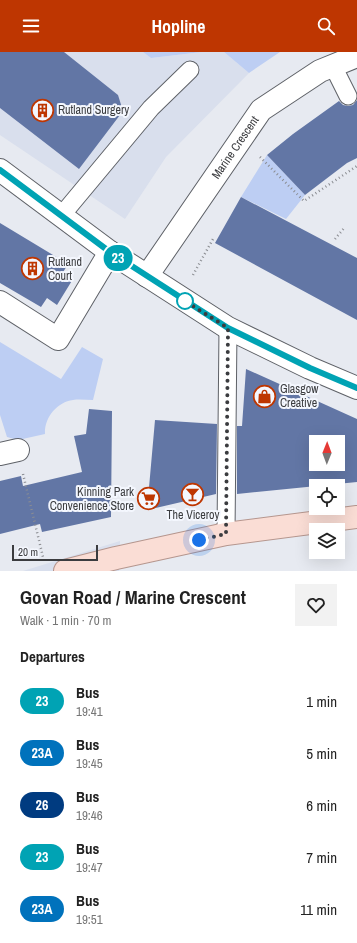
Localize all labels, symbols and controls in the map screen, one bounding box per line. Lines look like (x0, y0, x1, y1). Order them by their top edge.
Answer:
text: Hopline (151, 14, 206, 39)
icon: menu (20, 15, 42, 37)
icon: search (315, 15, 337, 37)
building icon: Rutland Surgery (29, 97, 55, 123)
place label: Rutland Surgery (58, 102, 129, 118)
street label: Marine Crescent (208, 113, 263, 182)
line badge: 23 (100, 245, 136, 271)
text: 23 (112, 249, 124, 267)
place label: Rutland Court (48, 254, 82, 284)
building icon: Rutland Court (19, 256, 45, 282)
unlabelled marker (176, 292, 194, 310)
place label: Glasgow Creative (280, 381, 319, 411)
shop icon: Glasgow Creative (252, 383, 278, 409)
north arrow (309, 435, 345, 471)
map controls (309, 435, 345, 559)
button: locate (309, 479, 345, 515)
bar icon: The Viceroy (180, 481, 206, 507)
place label: Kinning Park Convenience Store (50, 484, 134, 514)
supermarket icon: Kinning Park Convenience Store (136, 486, 162, 512)
place label: The Viceroy (167, 507, 220, 523)
button: layers (309, 523, 345, 559)
your location (189, 530, 209, 550)
scale bar (12, 543, 98, 562)
text: 20 m (18, 545, 38, 559)
text: Govan Road / Marine Crescent (20, 584, 246, 610)
button: heart (295, 584, 337, 626)
text: Walk · 1 min · 70 m (20, 612, 111, 629)
text: Departures (20, 646, 85, 667)
text: Bus (76, 682, 99, 703)
text: 1 min (306, 691, 337, 712)
text: 23 (36, 692, 48, 710)
text: 19:41 (76, 703, 103, 720)
text: Bus (76, 734, 99, 755)
text: 5 min (306, 743, 337, 764)
text: 23A (31, 744, 53, 762)
text: 19:45 (76, 755, 103, 772)
text: Bus (76, 786, 99, 807)
text: 6 min (306, 795, 337, 816)
text: 26 (36, 796, 48, 814)
text: 19:46 (76, 807, 103, 824)
text: Bus (76, 838, 99, 859)
text: 7 min (306, 847, 337, 868)
text: 23 (36, 848, 48, 866)
text: 19:47 (76, 859, 103, 876)
text: Bus (76, 890, 99, 911)
text: 11 min (300, 899, 337, 920)
text: 23A (31, 900, 53, 918)
text: 19:51 (76, 911, 103, 928)

